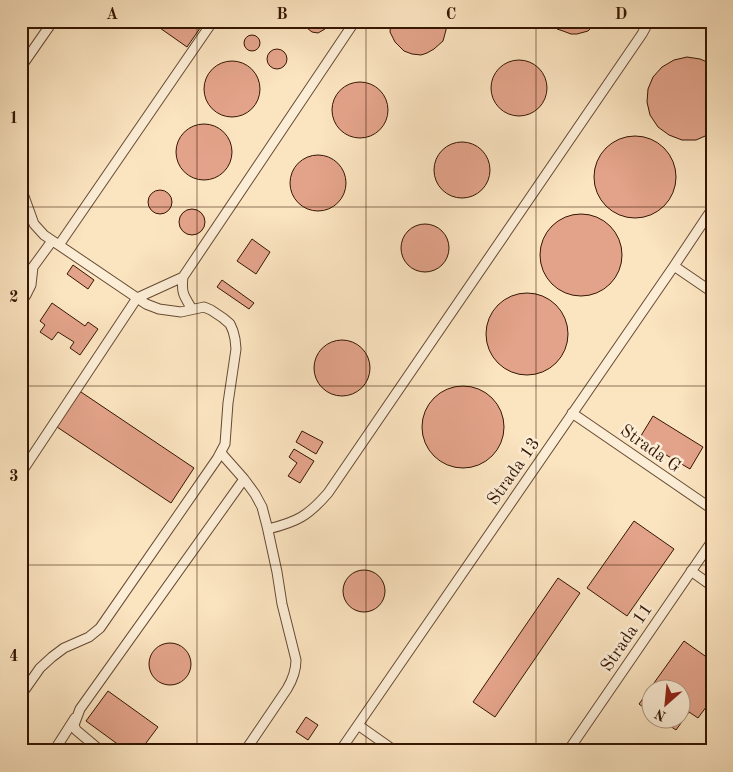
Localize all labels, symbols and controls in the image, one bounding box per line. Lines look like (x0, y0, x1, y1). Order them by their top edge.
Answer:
text: A (106, 7, 118, 23)
text: B (276, 7, 288, 23)
text: C (446, 7, 456, 23)
text: D (615, 7, 627, 23)
text: 1 (9, 111, 19, 127)
text: 2 (9, 290, 19, 306)
street label: Strada G (617, 421, 684, 476)
street label: Strada 13 (484, 434, 544, 509)
text: 3 (9, 469, 19, 485)
street label: Strada 11 (598, 600, 656, 675)
text: 4 (9, 649, 19, 665)
north arrow (640, 680, 690, 730)
text: N (652, 706, 668, 723)

